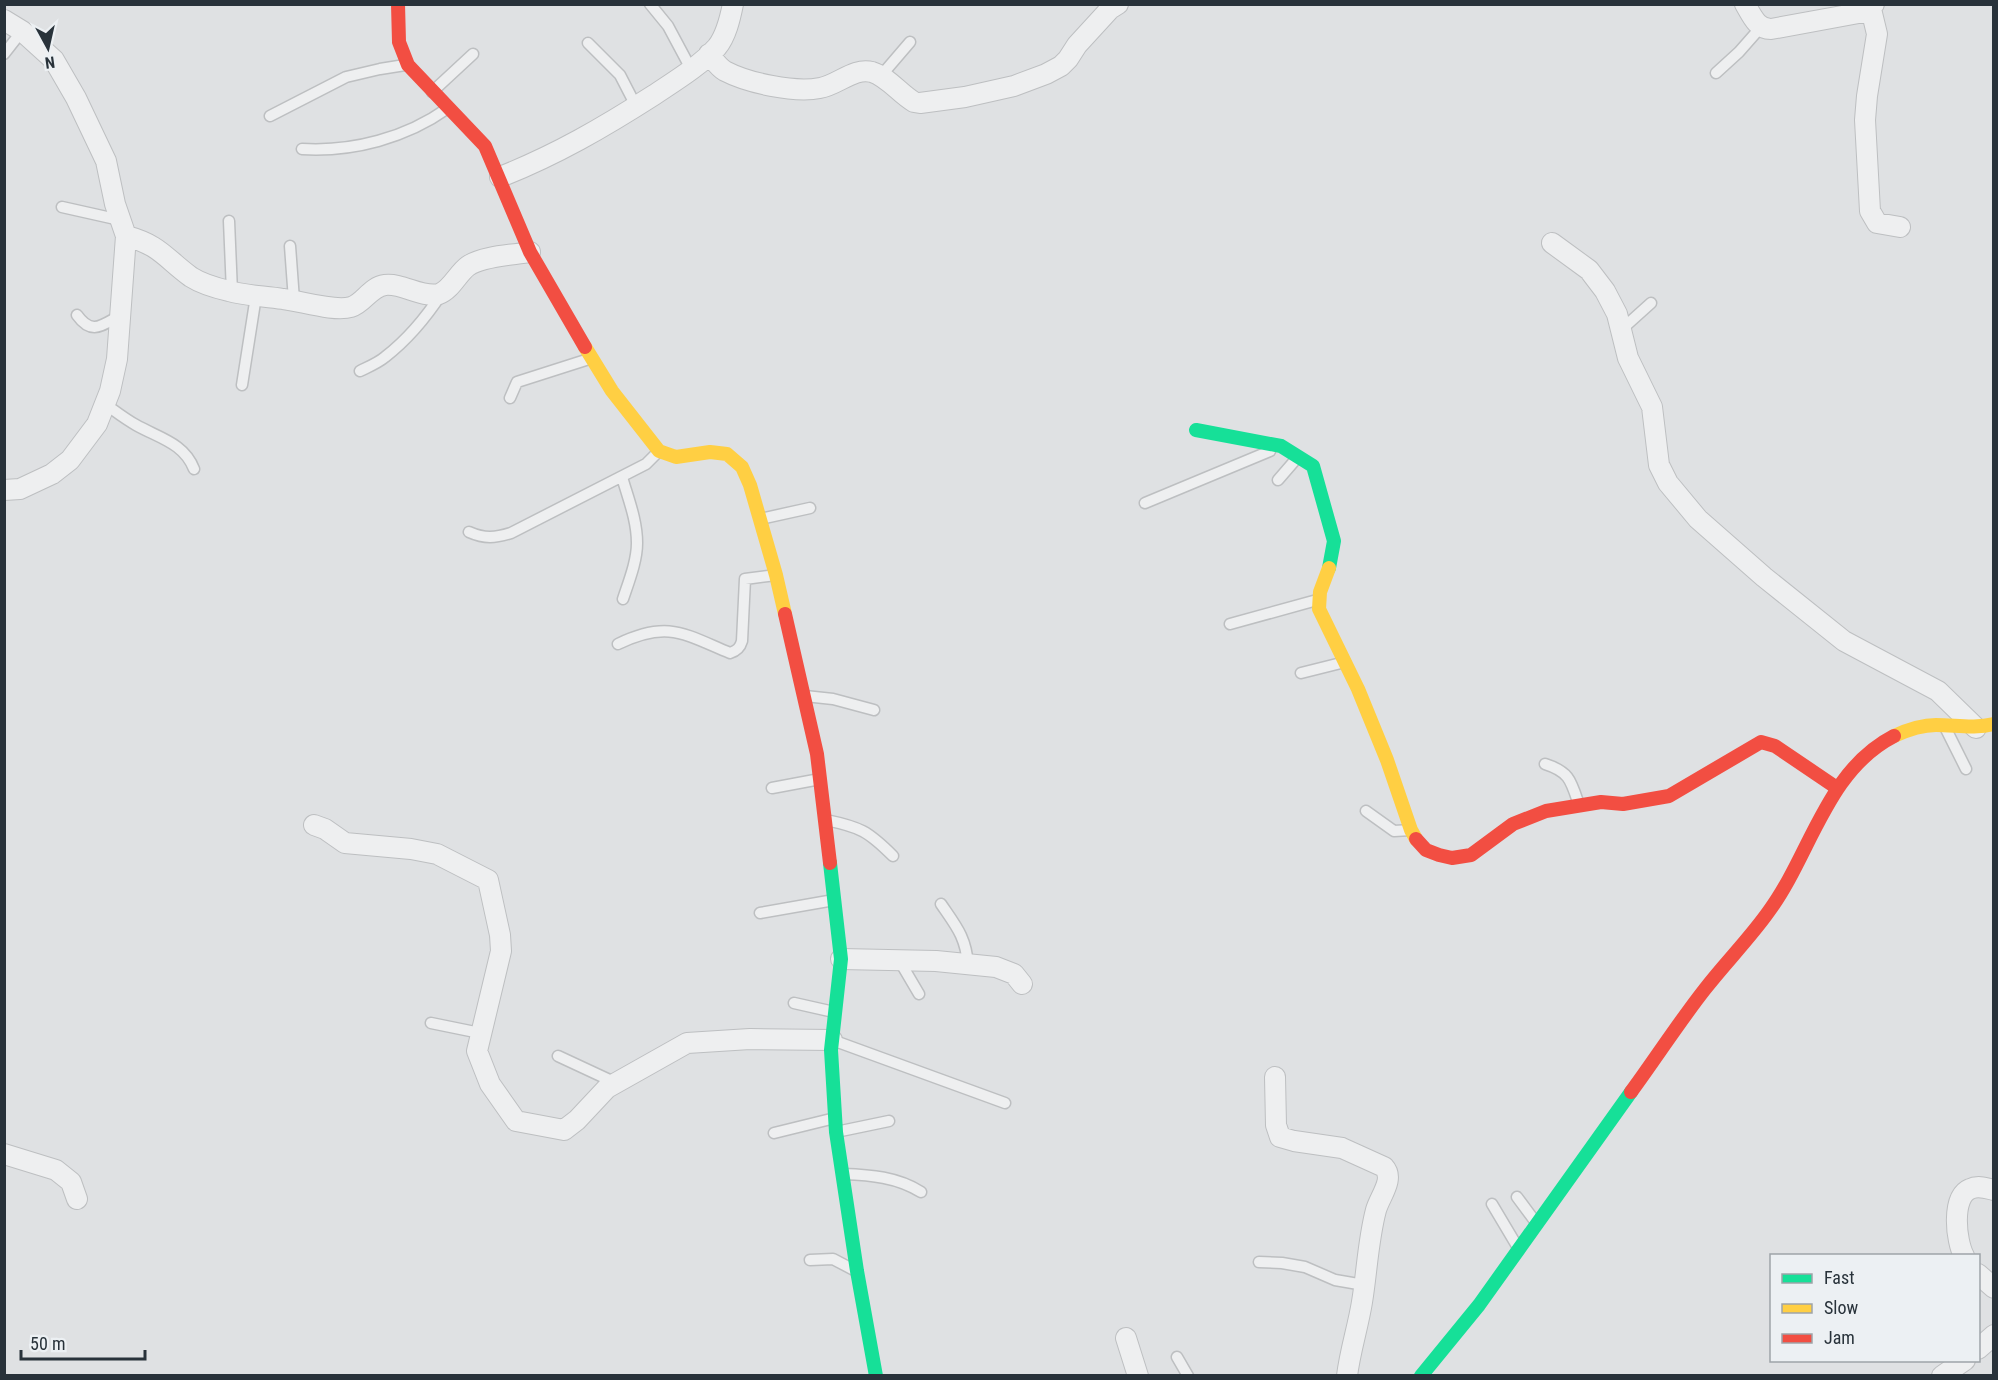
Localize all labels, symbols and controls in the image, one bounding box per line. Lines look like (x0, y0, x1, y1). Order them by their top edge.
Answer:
north arrow (18, 18, 78, 78)
text: N (44, 52, 56, 72)
legend (1770, 1254, 1980, 1362)
text: Fast (1824, 1267, 1855, 1288)
text: Slow (1824, 1297, 1859, 1318)
scale bar (21, 1323, 146, 1361)
text: Jam (1824, 1327, 1855, 1348)
text: 50 m (30, 1333, 65, 1354)

